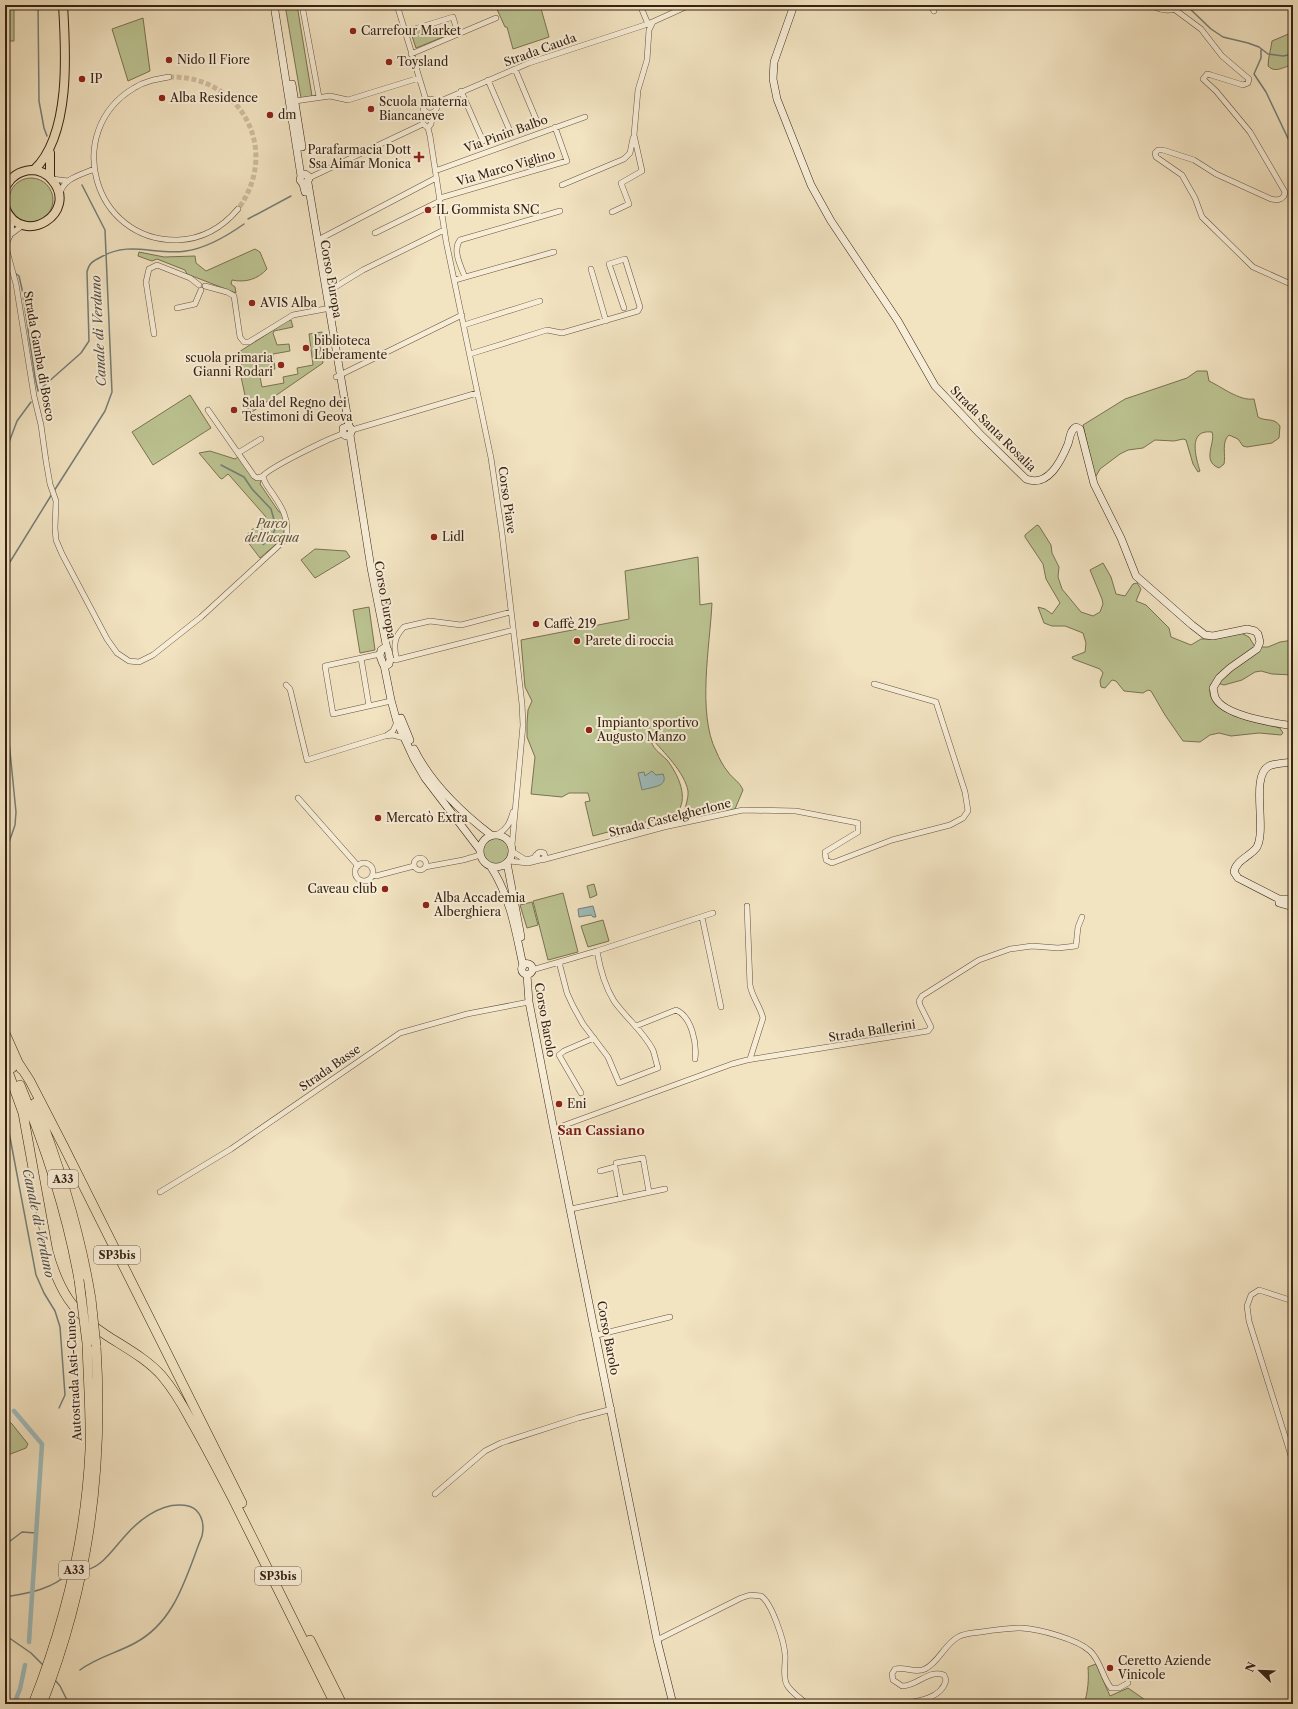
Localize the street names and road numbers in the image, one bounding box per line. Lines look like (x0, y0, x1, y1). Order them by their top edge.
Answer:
street label: Strada Cauda (502, 29, 579, 70)
street label: Via Pinin Balbo (461, 111, 550, 156)
street label: Via Marco Viglino (454, 146, 557, 189)
street label: Corso Europa (317, 239, 346, 320)
street label: Strada Gamba di Bosco (21, 290, 58, 422)
street label: Strada Santa Rosalia (947, 383, 1040, 475)
street label: Corso Piave (495, 465, 520, 535)
street label: Corso Europa (371, 560, 400, 641)
street label: Strada Castelgherlone (607, 795, 733, 840)
street label: Corso Barolo (532, 982, 559, 1058)
street label: Strada Ballerini (827, 1016, 917, 1045)
street label: Strada Basse (296, 1041, 363, 1094)
road number: A33 (48, 1170, 78, 1188)
road number: SP3bis (94, 1246, 140, 1264)
street label: Corso Barolo (594, 1299, 623, 1376)
street label: Autostrada Asti-Cuneo (63, 1311, 84, 1442)
road number: A33 (59, 1561, 89, 1579)
road number: SP3bis (255, 1567, 301, 1585)

